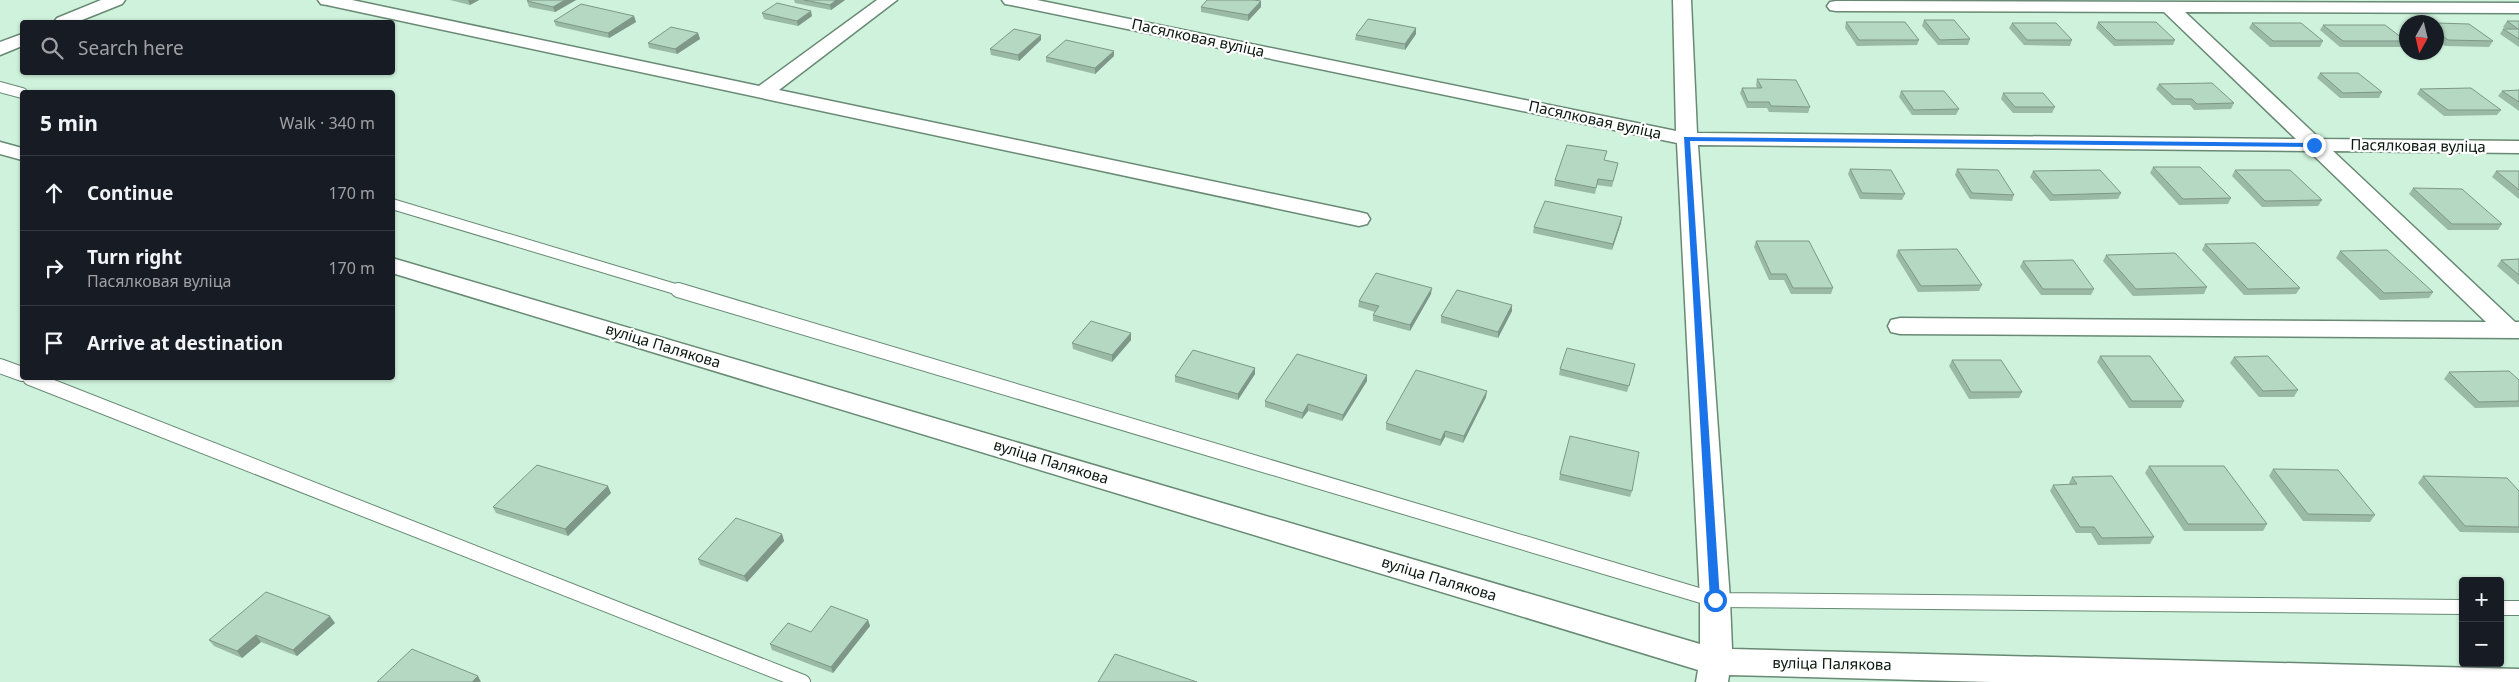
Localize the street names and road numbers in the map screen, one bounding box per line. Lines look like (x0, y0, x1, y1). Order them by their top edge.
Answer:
street label: Пасялковая вуліца (1130, 13, 1266, 61)
street label: Пасялковая вуліца (1527, 95, 1663, 143)
street label: Пасялковая вуліца (2350, 134, 2486, 156)
street label: вуліца Палякова (603, 318, 723, 372)
street label: вуліца Палякова (991, 434, 1111, 488)
street label: вуліца Палякова (1379, 551, 1499, 605)
street label: вуліца Палякова (1772, 652, 1892, 674)

